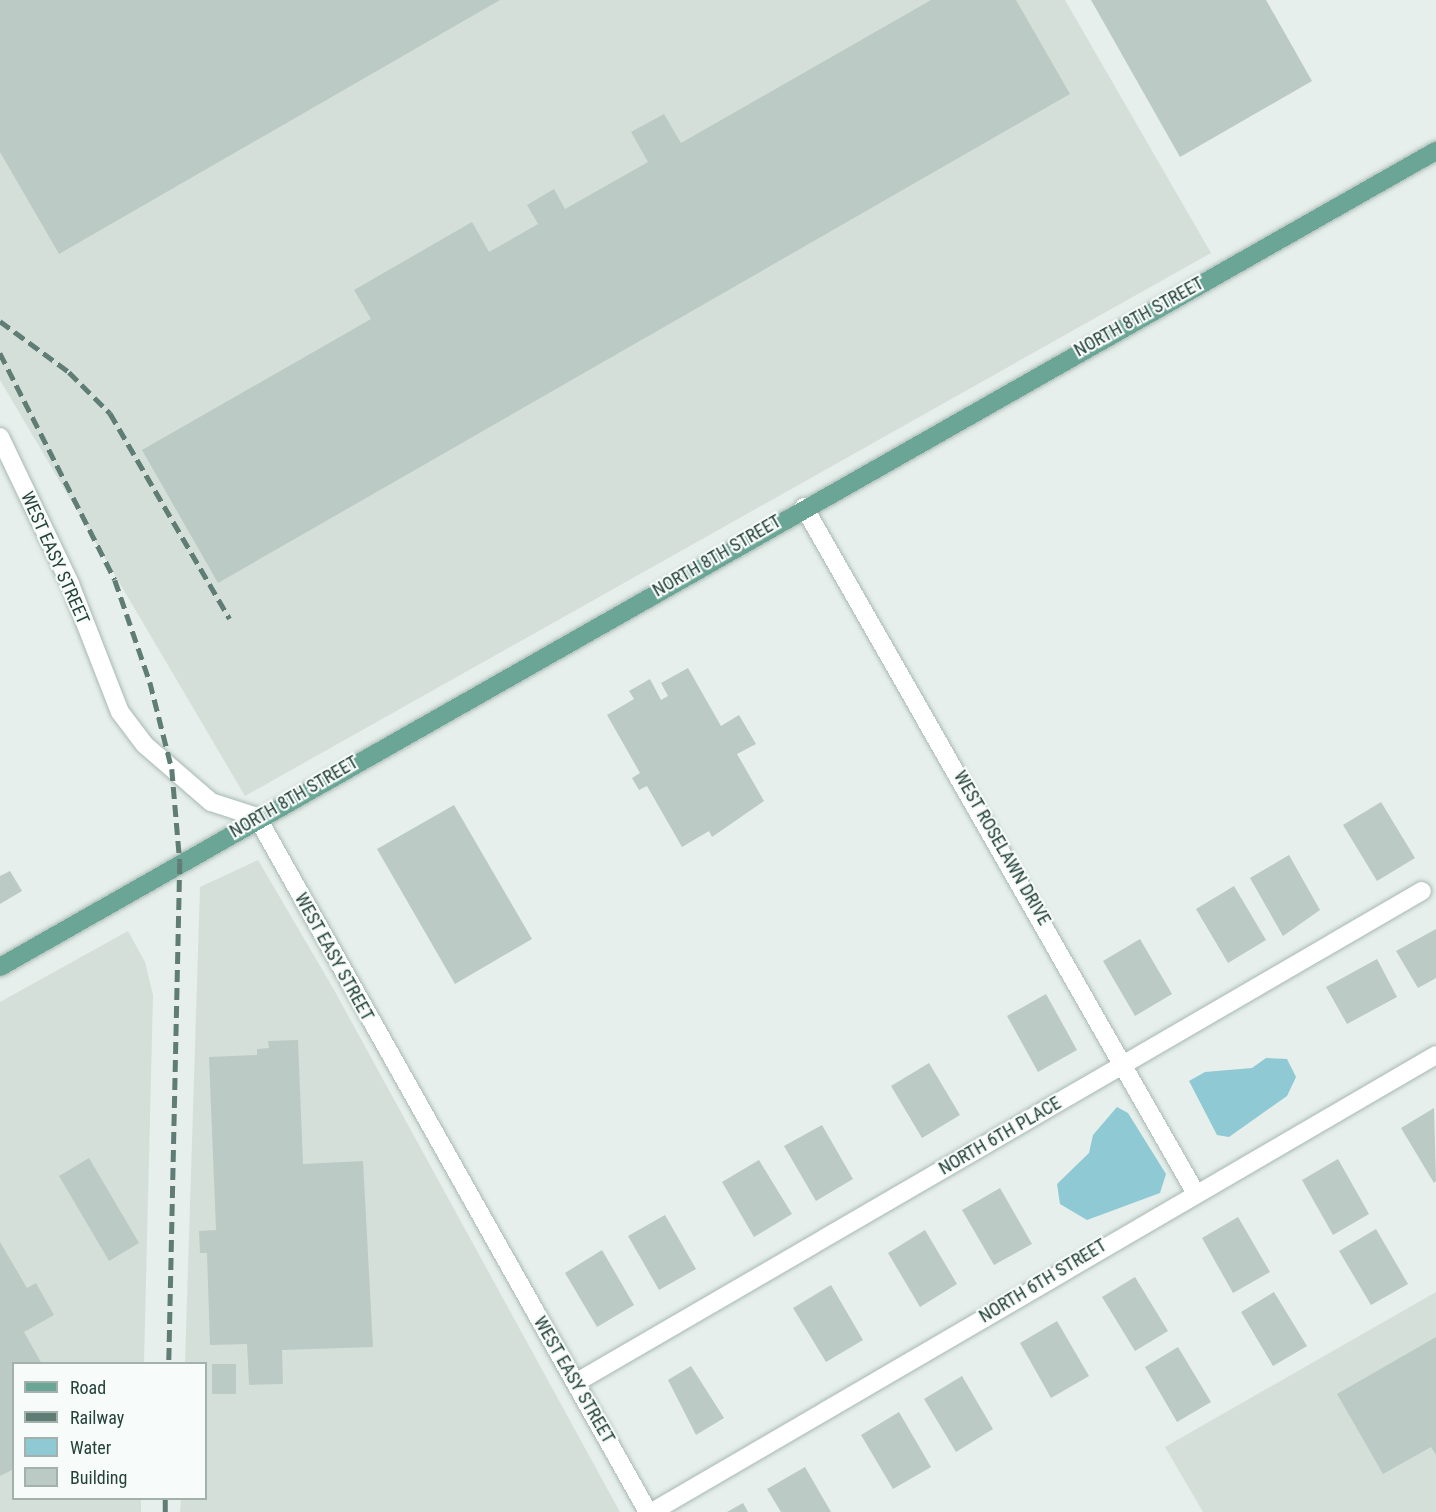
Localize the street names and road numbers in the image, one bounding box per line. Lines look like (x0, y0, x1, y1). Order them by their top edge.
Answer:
street label: NORTH 8TH STREET (1070, 272, 1208, 362)
street label: WEST EASY STREET (16, 488, 94, 628)
street label: NORTH 8TH STREET (649, 510, 785, 602)
street label: NORTH 8TH STREET (226, 751, 362, 843)
street label: WEST ROSELAWN DRIVE (949, 767, 1055, 929)
street label: WEST EASY STREET (290, 889, 378, 1025)
street label: NORTH 6TH PLACE (935, 1092, 1065, 1180)
street label: NORTH 6TH STREET (975, 1234, 1111, 1328)
street label: WEST EASY STREET (529, 1312, 619, 1448)

